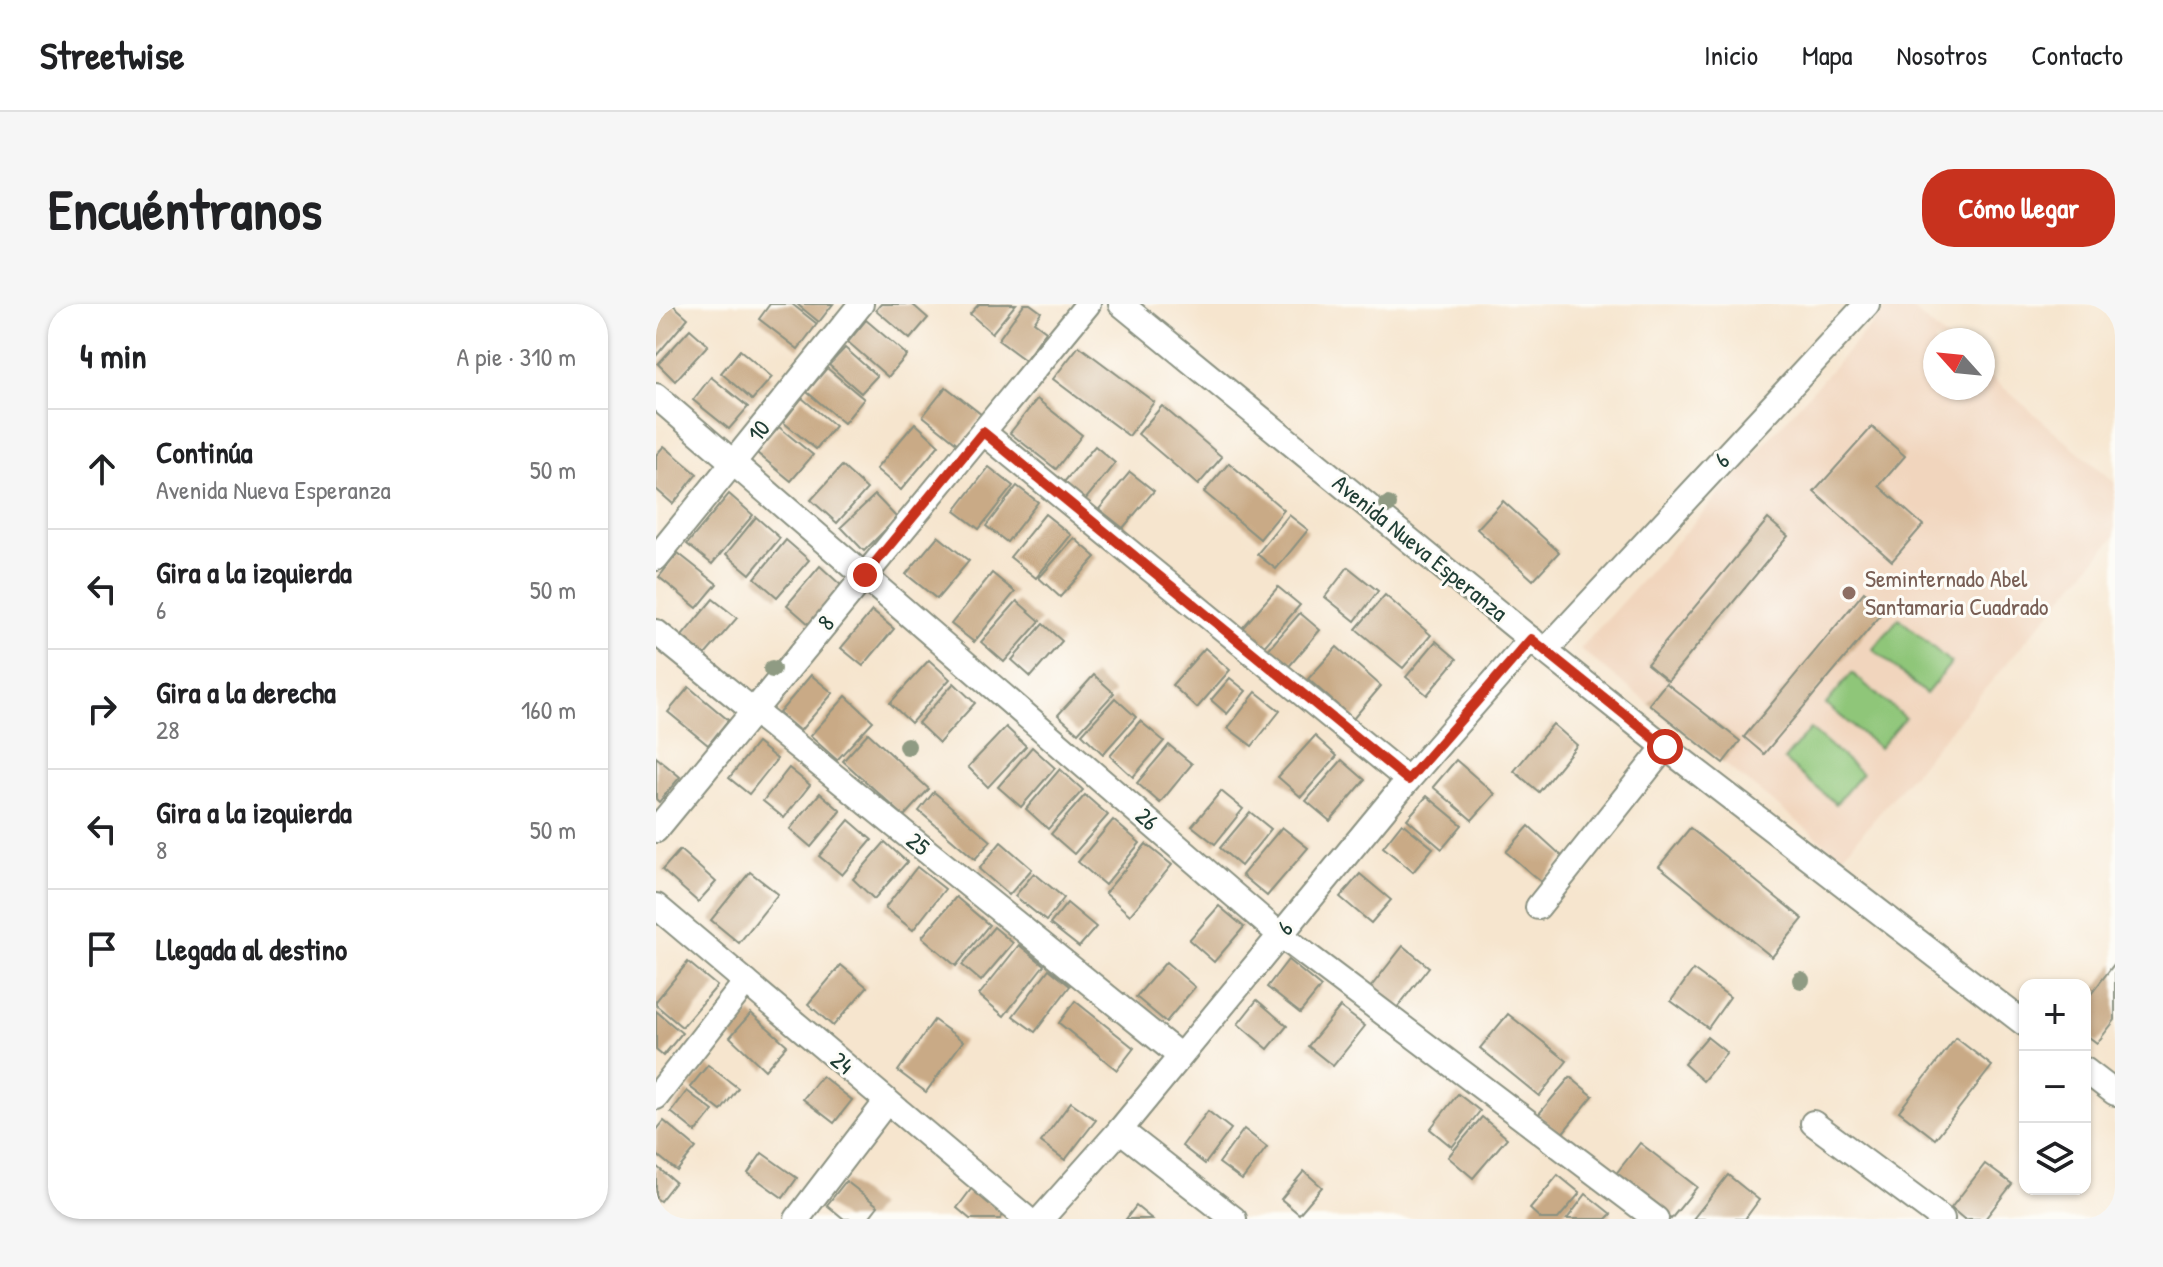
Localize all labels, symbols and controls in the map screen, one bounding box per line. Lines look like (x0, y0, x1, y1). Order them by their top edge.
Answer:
text: Streetwise (40, 29, 184, 81)
text: Inicio (1704, 36, 1758, 74)
text: Mapa (1802, 36, 1853, 74)
text: Nosotros (1897, 36, 1987, 74)
text: Contacto (2031, 36, 2123, 74)
button: Cómo llegar (1922, 169, 2115, 247)
text: Encuéntranos (48, 171, 322, 246)
north arrow (1923, 328, 1995, 400)
text: 4 min (80, 333, 147, 379)
text: A pie · 310 m (456, 339, 576, 374)
street label: 10 (740, 413, 777, 448)
text: Continúa (156, 432, 252, 472)
street label: 6 (1706, 445, 1736, 474)
icon: ahead (80, 447, 124, 491)
text: 50 m (530, 452, 576, 487)
street label: Avenida Nueva Esperanza (1326, 467, 1515, 628)
text: Avenida Nueva Esperanza (156, 472, 391, 507)
text: Gira a la izquierda (156, 552, 352, 592)
route end (847, 557, 883, 593)
place label: Seminternado Abel Santamaria Cuadrado (1865, 562, 2049, 622)
icon: left (80, 567, 124, 611)
text: 50 m (530, 572, 576, 607)
marker: Seminternado Abel Santamaria Cuadrado (1840, 584, 1858, 602)
text: 6 (156, 592, 166, 627)
street label: 8 (810, 608, 841, 636)
text: Gira a la derecha (156, 672, 336, 712)
icon: right (80, 687, 124, 731)
text: 160 m (521, 692, 576, 727)
text: 28 (156, 712, 179, 747)
route start (1647, 729, 1683, 765)
text: Gira a la izquierda (156, 792, 352, 832)
street label: 26 (1129, 799, 1166, 837)
icon: left (80, 807, 124, 851)
text: 50 m (530, 812, 576, 847)
street label: 25 (900, 824, 937, 862)
text: 8 (156, 832, 167, 867)
street label: 6 (1269, 913, 1300, 941)
icon: arrive (80, 927, 124, 971)
text: Llegada al destino (156, 929, 347, 969)
map controls (2019, 979, 2091, 1195)
button: + (2019, 979, 2091, 1051)
street label: 24 (825, 1043, 861, 1081)
button: − (2019, 1051, 2091, 1123)
button: layers (2019, 1123, 2091, 1195)

